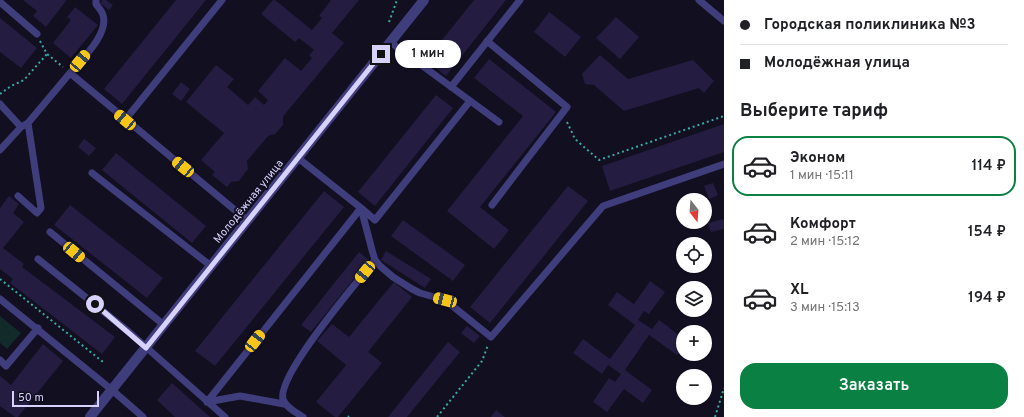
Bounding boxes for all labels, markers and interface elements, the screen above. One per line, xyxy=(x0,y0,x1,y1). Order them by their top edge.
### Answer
text: Городская поликлиника №3 xyxy=(764,16,976,35)
callout: 1 мин xyxy=(395,40,461,68)
route end xyxy=(372,45,390,63)
text: 1 мин xyxy=(411,46,445,62)
car xyxy=(68,48,92,74)
text: Молодёжная улица xyxy=(764,54,910,73)
text: Выберите тариф xyxy=(740,100,888,123)
car xyxy=(112,108,138,132)
icon: car xyxy=(742,148,778,184)
text: Эконом xyxy=(790,149,845,168)
car xyxy=(170,155,196,179)
street label: Молодёжная улица xyxy=(211,157,287,246)
text: 114 ₽ xyxy=(971,157,1006,176)
text: 1 мин · 15:11 xyxy=(790,168,854,184)
north arrow xyxy=(676,193,712,229)
map controls xyxy=(676,193,712,405)
icon: car xyxy=(742,214,778,250)
text: Комфорт xyxy=(790,215,856,234)
text: 154 ₽ xyxy=(968,223,1006,242)
text: 2 мин · 15:12 xyxy=(790,234,860,250)
button: locate xyxy=(676,237,712,273)
car xyxy=(61,240,87,264)
car xyxy=(353,259,377,285)
icon: car xyxy=(742,280,778,316)
button: layers xyxy=(676,281,712,317)
text: XL xyxy=(790,281,808,300)
text: 194 ₽ xyxy=(968,289,1006,308)
car xyxy=(432,291,458,309)
route start xyxy=(86,295,104,313)
text: 3 мин · 15:13 xyxy=(790,300,860,316)
button: + xyxy=(676,325,712,361)
car xyxy=(243,328,267,354)
button: Заказать xyxy=(740,363,1008,409)
button: − xyxy=(676,369,712,405)
scale bar xyxy=(12,389,99,408)
text: 50 m xyxy=(18,391,44,405)

